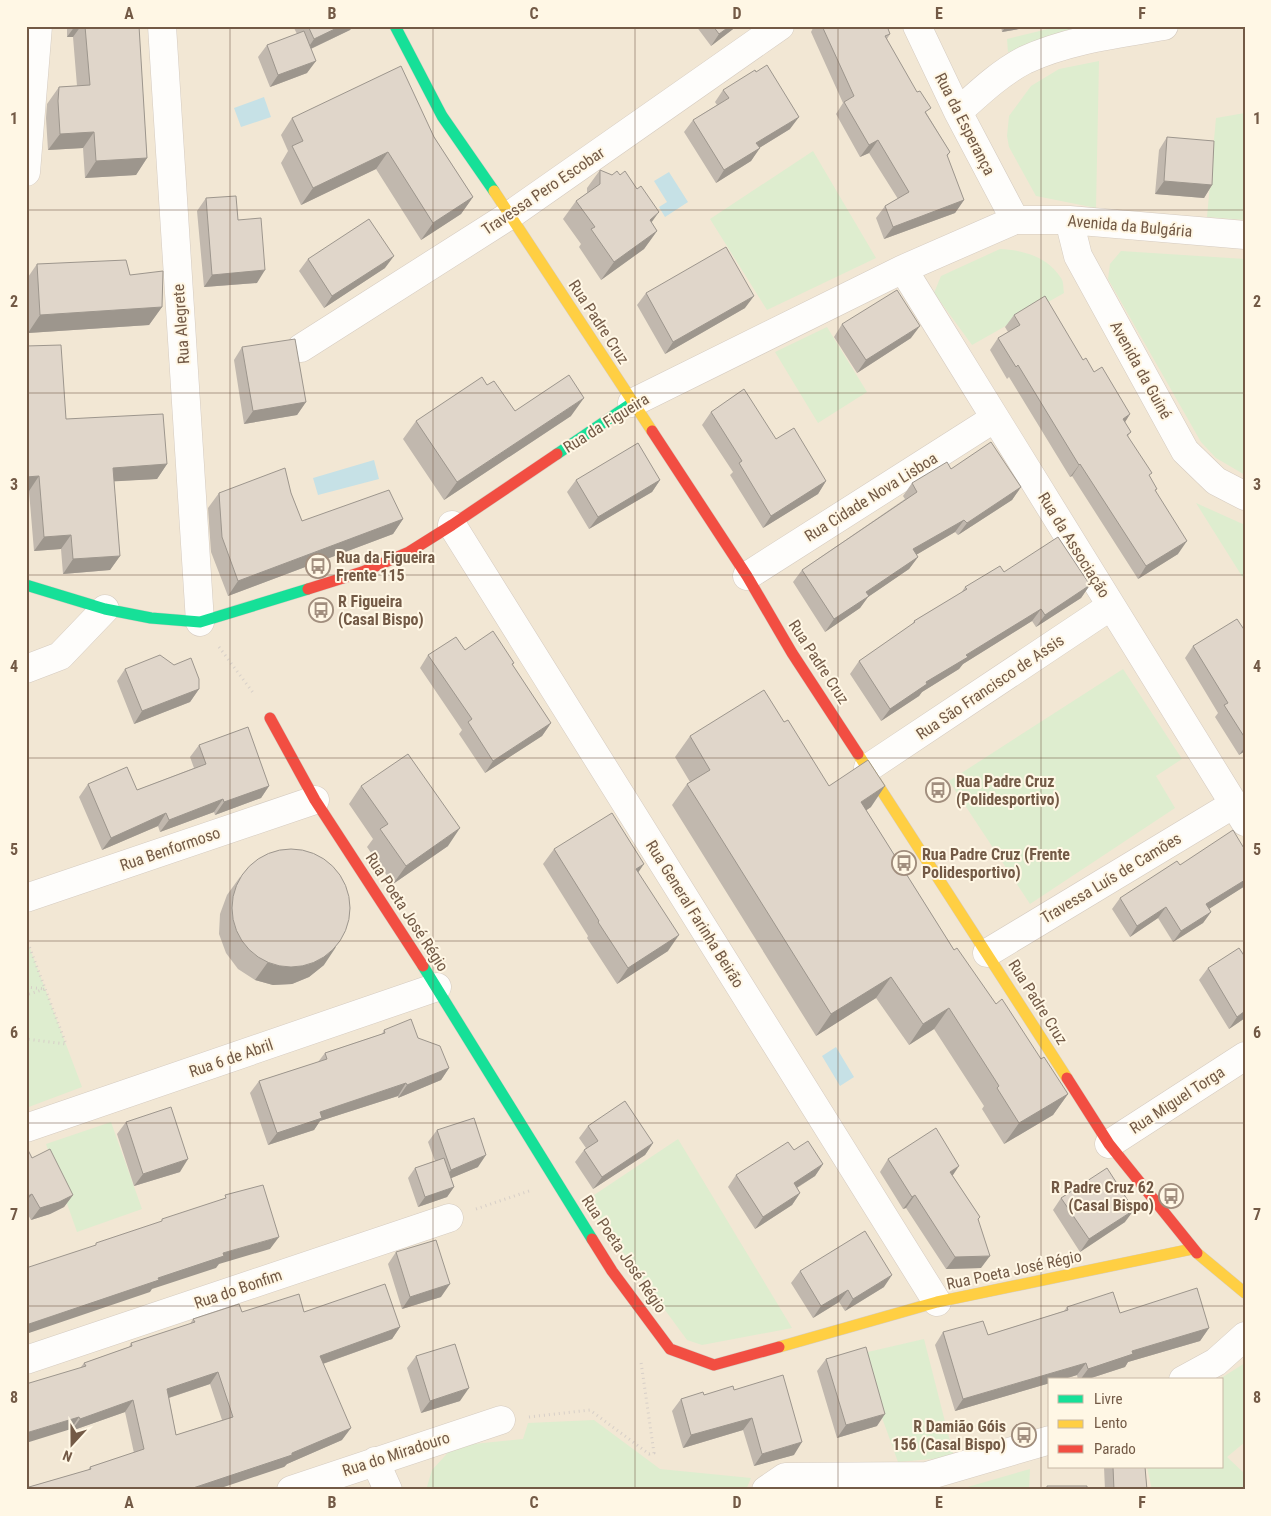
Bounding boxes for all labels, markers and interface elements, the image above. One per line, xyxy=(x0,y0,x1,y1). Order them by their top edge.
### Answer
text: A xyxy=(124,4,134,23)
text: B xyxy=(328,4,337,23)
text: C xyxy=(529,4,539,23)
text: D xyxy=(732,4,742,23)
text: E xyxy=(935,4,943,23)
text: F xyxy=(1138,4,1146,23)
street label: Rua da Esperança xyxy=(931,70,999,178)
text: 1 xyxy=(10,109,18,128)
text: 1 xyxy=(1253,109,1261,128)
street label: Travessa Pero Escobar xyxy=(478,143,608,239)
street label: Avenida da Bulgária xyxy=(1067,211,1193,241)
street label: Rua Padre Cruz xyxy=(565,276,633,368)
street label: Rua Alegrete xyxy=(169,283,193,365)
text: 2 xyxy=(10,292,18,311)
text: 2 xyxy=(1253,292,1261,311)
street label: Avenida da Guiné xyxy=(1106,318,1176,422)
street label: Rua da Figueira xyxy=(560,389,652,457)
street label: Rua Cidade Nova Lisboa xyxy=(801,448,941,546)
text: 3 xyxy=(10,475,18,494)
text: 3 xyxy=(1253,475,1261,494)
street label: Rua da Associação xyxy=(1034,489,1114,601)
place label: Rua da Figueira Frente 115 xyxy=(336,548,435,585)
bus stop icon: Rua da Figueira Frente 115 xyxy=(305,553,331,579)
place label: R Figueira (Casal Bispo) xyxy=(338,592,424,629)
bus stop icon: R Figueira (Casal Bispo) xyxy=(308,597,334,623)
street label: Rua Padre Cruz xyxy=(785,616,853,708)
street label: Rua São Francisco de Assis xyxy=(913,630,1067,744)
text: 4 xyxy=(10,657,18,676)
text: 4 xyxy=(1253,657,1261,676)
place label: Rua Padre Cruz (Polidesportivo) xyxy=(956,772,1060,809)
bus stop icon: Rua Padre Cruz (Polidesportivo) xyxy=(925,777,951,803)
street label: Rua Benformoso xyxy=(117,823,223,875)
street label: Travessa Luís de Camões xyxy=(1037,829,1185,927)
street label: Rua General Farinha Beirão xyxy=(642,837,748,991)
text: 5 xyxy=(10,840,18,859)
text: 5 xyxy=(1253,840,1261,859)
place label: Rua Padre Cruz (Frente Polidesportivo) xyxy=(922,845,1070,882)
street label: Rua Poeta José Régio xyxy=(362,849,452,975)
bus stop icon: Rua Padre Cruz (Frente Polidesportivo) xyxy=(891,850,917,876)
street label: Rua Padre Cruz xyxy=(1004,956,1072,1048)
text: 6 xyxy=(10,1023,18,1042)
text: 6 xyxy=(1253,1023,1261,1042)
street label: Rua 6 de Abril xyxy=(187,1035,275,1081)
street label: Rua Miguel Torga xyxy=(1126,1062,1228,1138)
place label: R Padre Cruz 62 (Casal Bispo) xyxy=(1051,1178,1154,1215)
bus stop icon: R Padre Cruz 62 (Casal Bispo) xyxy=(1158,1183,1184,1209)
street label: Rua Poeta José Régio xyxy=(578,1192,670,1316)
text: 7 xyxy=(10,1205,18,1224)
text: 7 xyxy=(1253,1205,1261,1224)
street label: Rua Poeta José Régio xyxy=(945,1246,1083,1294)
street label: Rua do Bonfim xyxy=(192,1265,284,1313)
legend xyxy=(1048,1378,1224,1468)
text: 8 xyxy=(10,1388,18,1407)
text: 8 xyxy=(1253,1388,1261,1407)
text: Livre xyxy=(1094,1390,1122,1408)
text: Lento xyxy=(1094,1414,1127,1432)
place label: R Damião Góis 156 (Casal Bispo) xyxy=(892,1417,1006,1454)
north arrow xyxy=(48,1418,98,1468)
bus stop icon: R Damião Góis 156 (Casal Bispo) xyxy=(1011,1422,1037,1448)
street label: Rua do Miradouro xyxy=(340,1428,452,1480)
text: Parado xyxy=(1094,1440,1136,1458)
text: N xyxy=(60,1447,74,1465)
text: A xyxy=(124,1493,134,1512)
text: B xyxy=(328,1493,337,1512)
text: C xyxy=(529,1493,539,1512)
text: D xyxy=(732,1493,742,1512)
text: E xyxy=(935,1493,943,1512)
text: F xyxy=(1138,1493,1146,1512)

